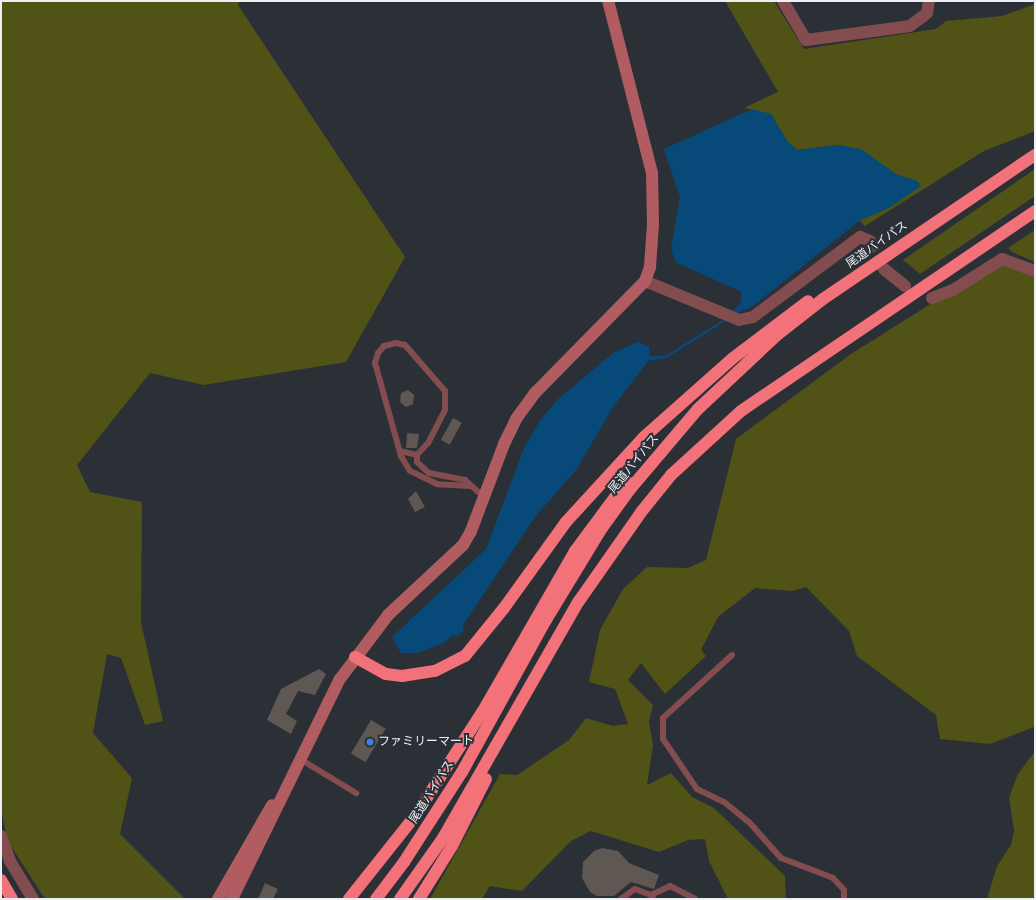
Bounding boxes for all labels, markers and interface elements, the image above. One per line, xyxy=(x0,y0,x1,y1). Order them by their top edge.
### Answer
street label: 尾道バイパス xyxy=(843,218,911,272)
street label: 尾道バイパス xyxy=(606,431,662,497)
place label: ファミリーマート xyxy=(378,735,474,749)
marker: ファミリーマート xyxy=(365,737,375,747)
street label: 尾道バイパス xyxy=(407,758,457,826)

